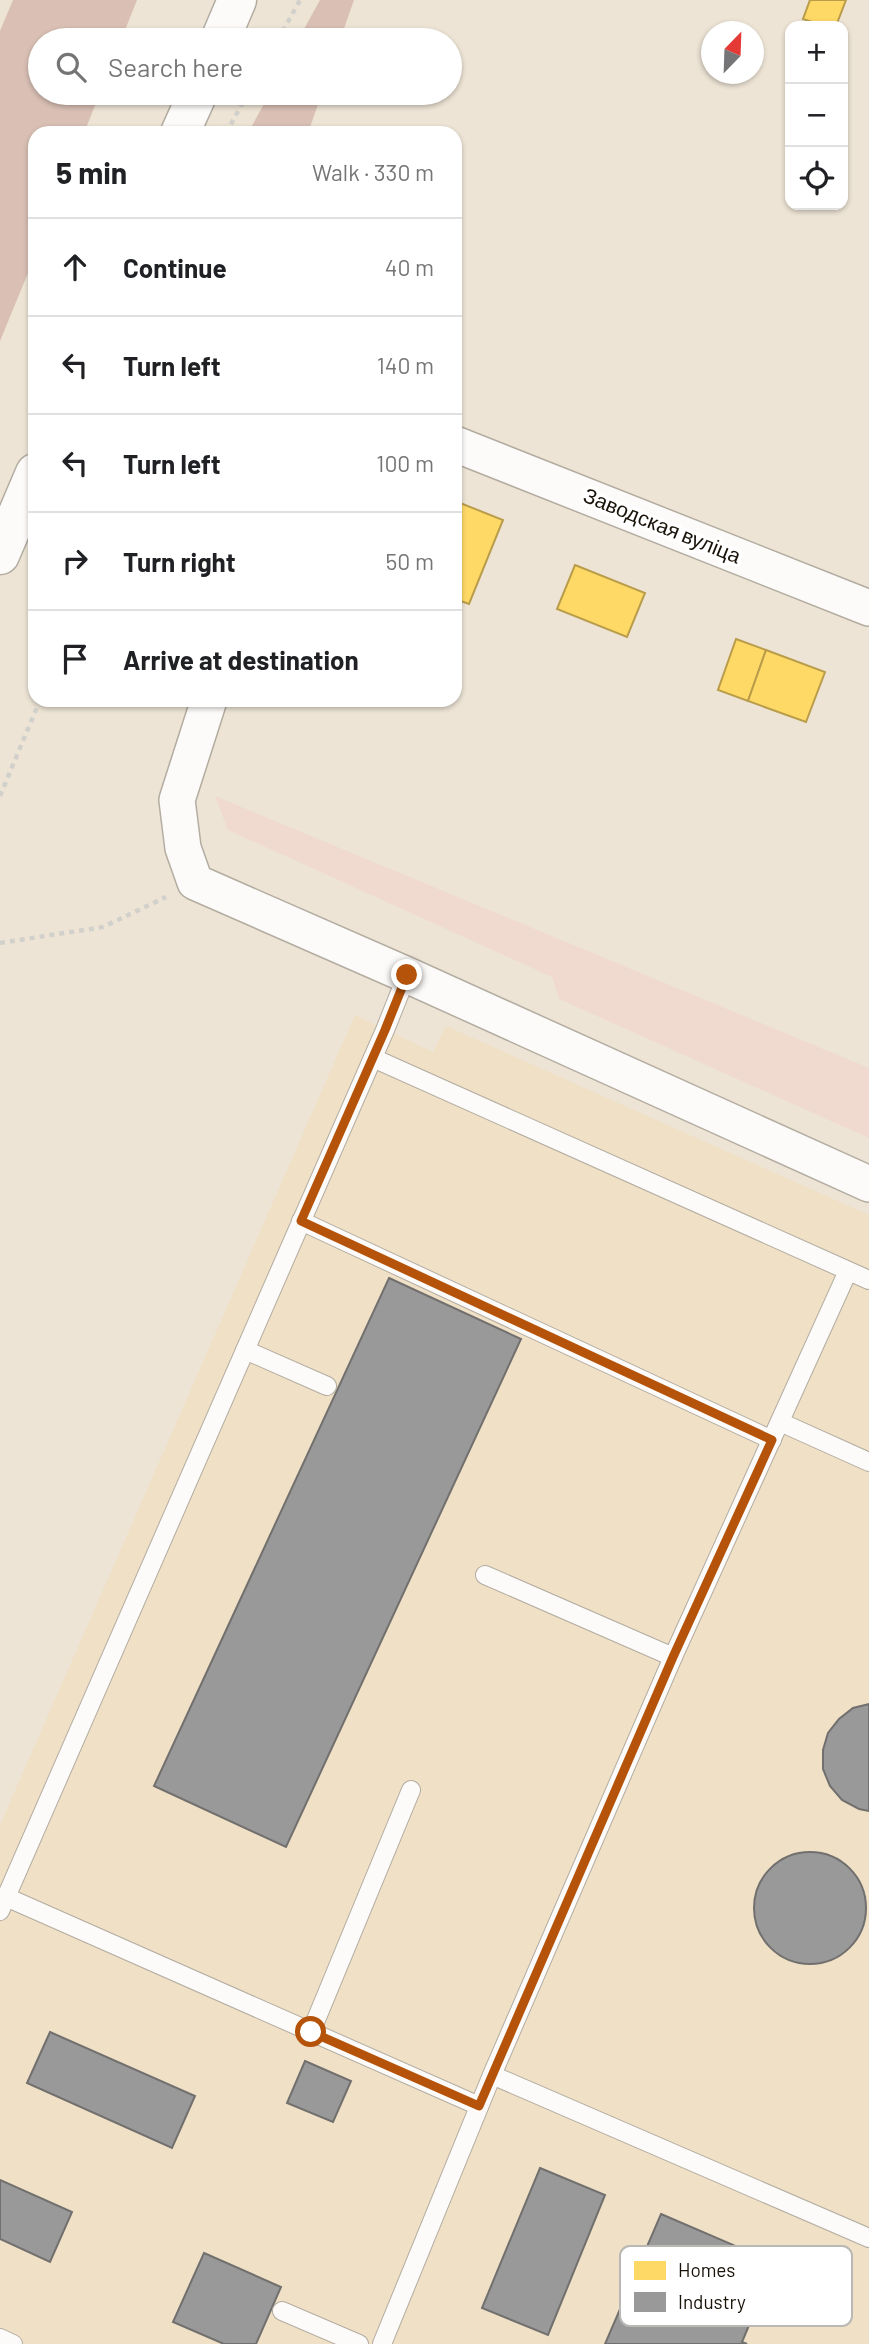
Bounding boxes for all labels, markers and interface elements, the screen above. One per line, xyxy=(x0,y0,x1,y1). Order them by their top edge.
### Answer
north arrow xyxy=(701,21,764,84)
map controls xyxy=(785,21,848,210)
button: + xyxy=(785,21,848,84)
search box xyxy=(28,28,462,105)
icon: search xyxy=(52,48,90,86)
text: Search here xyxy=(108,51,243,82)
button: − xyxy=(785,84,848,147)
button: locate xyxy=(785,147,848,210)
text: 5 min xyxy=(56,154,127,190)
text: Walk · 330 m xyxy=(312,158,434,186)
icon: ahead xyxy=(56,248,94,286)
text: Continue xyxy=(123,252,227,283)
text: 40 m xyxy=(385,253,434,281)
icon: left xyxy=(56,346,94,384)
text: Turn left xyxy=(123,350,221,381)
text: 140 m xyxy=(377,351,434,379)
icon: left xyxy=(56,444,94,482)
text: Turn left xyxy=(123,448,221,479)
text: 100 m xyxy=(376,449,434,477)
street label: Заводская вуліца xyxy=(580,482,745,568)
icon: right xyxy=(56,542,94,580)
text: Turn right xyxy=(123,546,236,577)
text: 50 m xyxy=(386,547,434,575)
icon: arrive xyxy=(56,640,94,678)
text: Arrive at destination xyxy=(123,644,359,675)
route end xyxy=(391,959,422,990)
route start xyxy=(295,2016,326,2047)
legend xyxy=(620,2246,852,2326)
text: Homes xyxy=(678,2258,735,2281)
text: Industry xyxy=(678,2290,746,2313)

